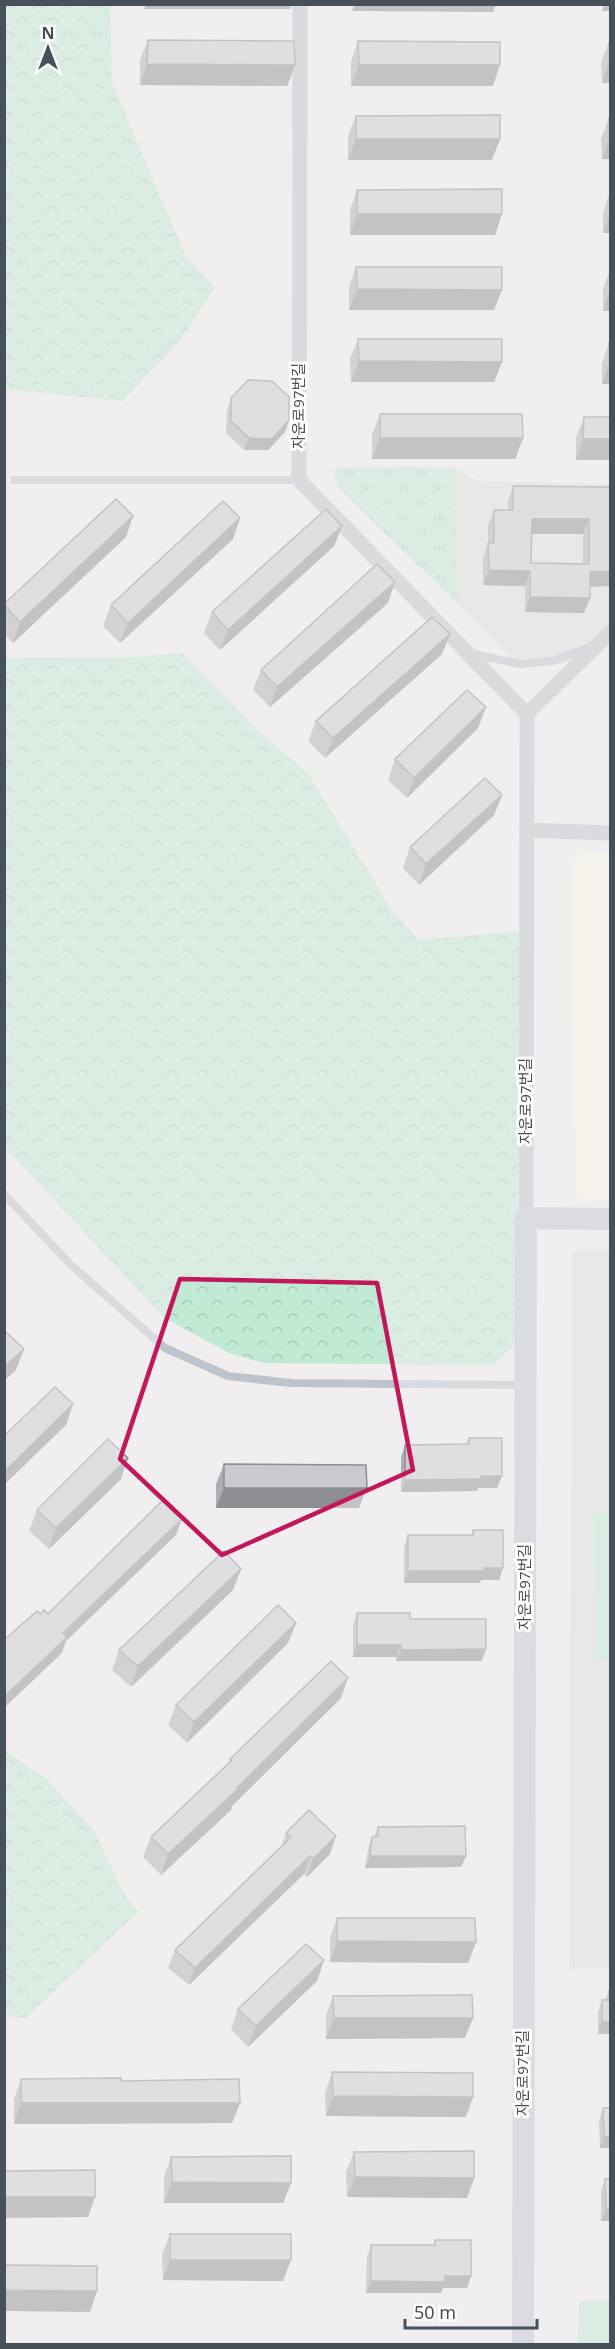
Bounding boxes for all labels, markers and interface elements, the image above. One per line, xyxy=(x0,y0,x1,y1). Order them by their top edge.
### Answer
north arrow xyxy=(18,18,78,78)
text: N xyxy=(41,22,55,44)
street label: 자운로97번길 xyxy=(288,363,308,449)
street label: 자운로97번길 xyxy=(515,1058,535,1144)
street label: 자운로97번길 xyxy=(514,1544,534,1630)
street label: 자운로97번길 xyxy=(512,2030,532,2116)
scale bar xyxy=(405,2292,537,2330)
text: 50 m xyxy=(414,2300,456,2324)

